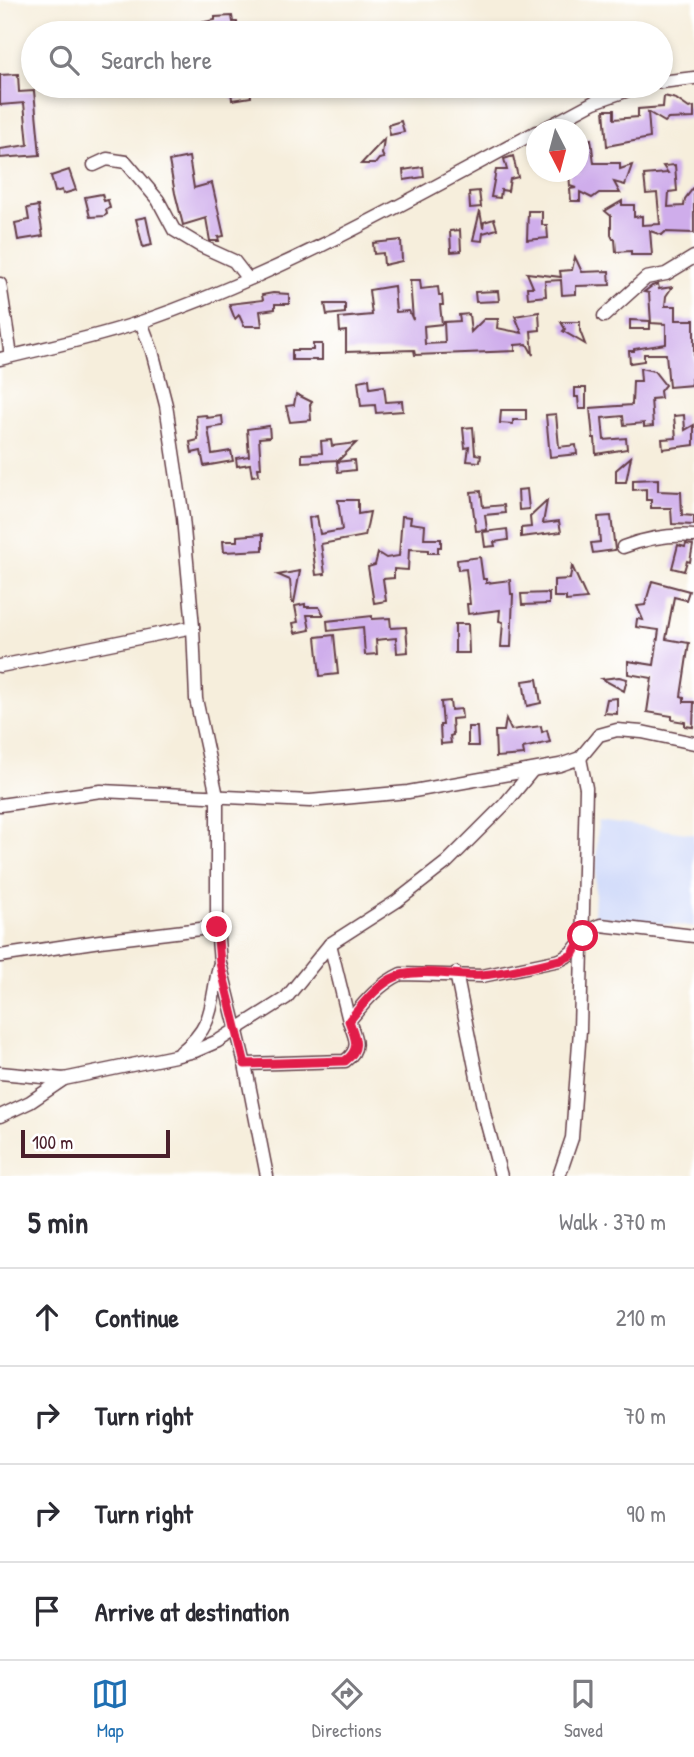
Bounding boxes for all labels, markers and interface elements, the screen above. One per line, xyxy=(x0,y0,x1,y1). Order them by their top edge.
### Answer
search box xyxy=(21,21,673,98)
icon: search xyxy=(45,41,83,79)
text: Search here xyxy=(101,42,212,77)
north arrow xyxy=(526,119,589,182)
route end xyxy=(201,911,232,942)
route start xyxy=(567,920,598,951)
scale bar xyxy=(21,1127,170,1159)
text: 100 m xyxy=(32,1129,73,1155)
text: 5 min xyxy=(28,1202,88,1242)
text: Walk · 370 m xyxy=(559,1206,666,1237)
icon: ahead xyxy=(28,1298,66,1336)
text: Continue xyxy=(95,1300,179,1335)
text: 210 m xyxy=(616,1302,666,1333)
icon: right xyxy=(28,1396,66,1434)
text: Turn right xyxy=(95,1398,193,1433)
text: 70 m xyxy=(623,1400,666,1431)
icon: right xyxy=(28,1494,66,1532)
text: Turn right xyxy=(95,1496,193,1531)
text: 90 m xyxy=(626,1498,666,1529)
icon: arrive xyxy=(28,1592,66,1630)
text: Arrive at destination xyxy=(95,1594,290,1629)
tab: Map xyxy=(91,1675,129,1743)
tab: Directions xyxy=(312,1675,382,1743)
tab: Saved xyxy=(564,1675,603,1743)

